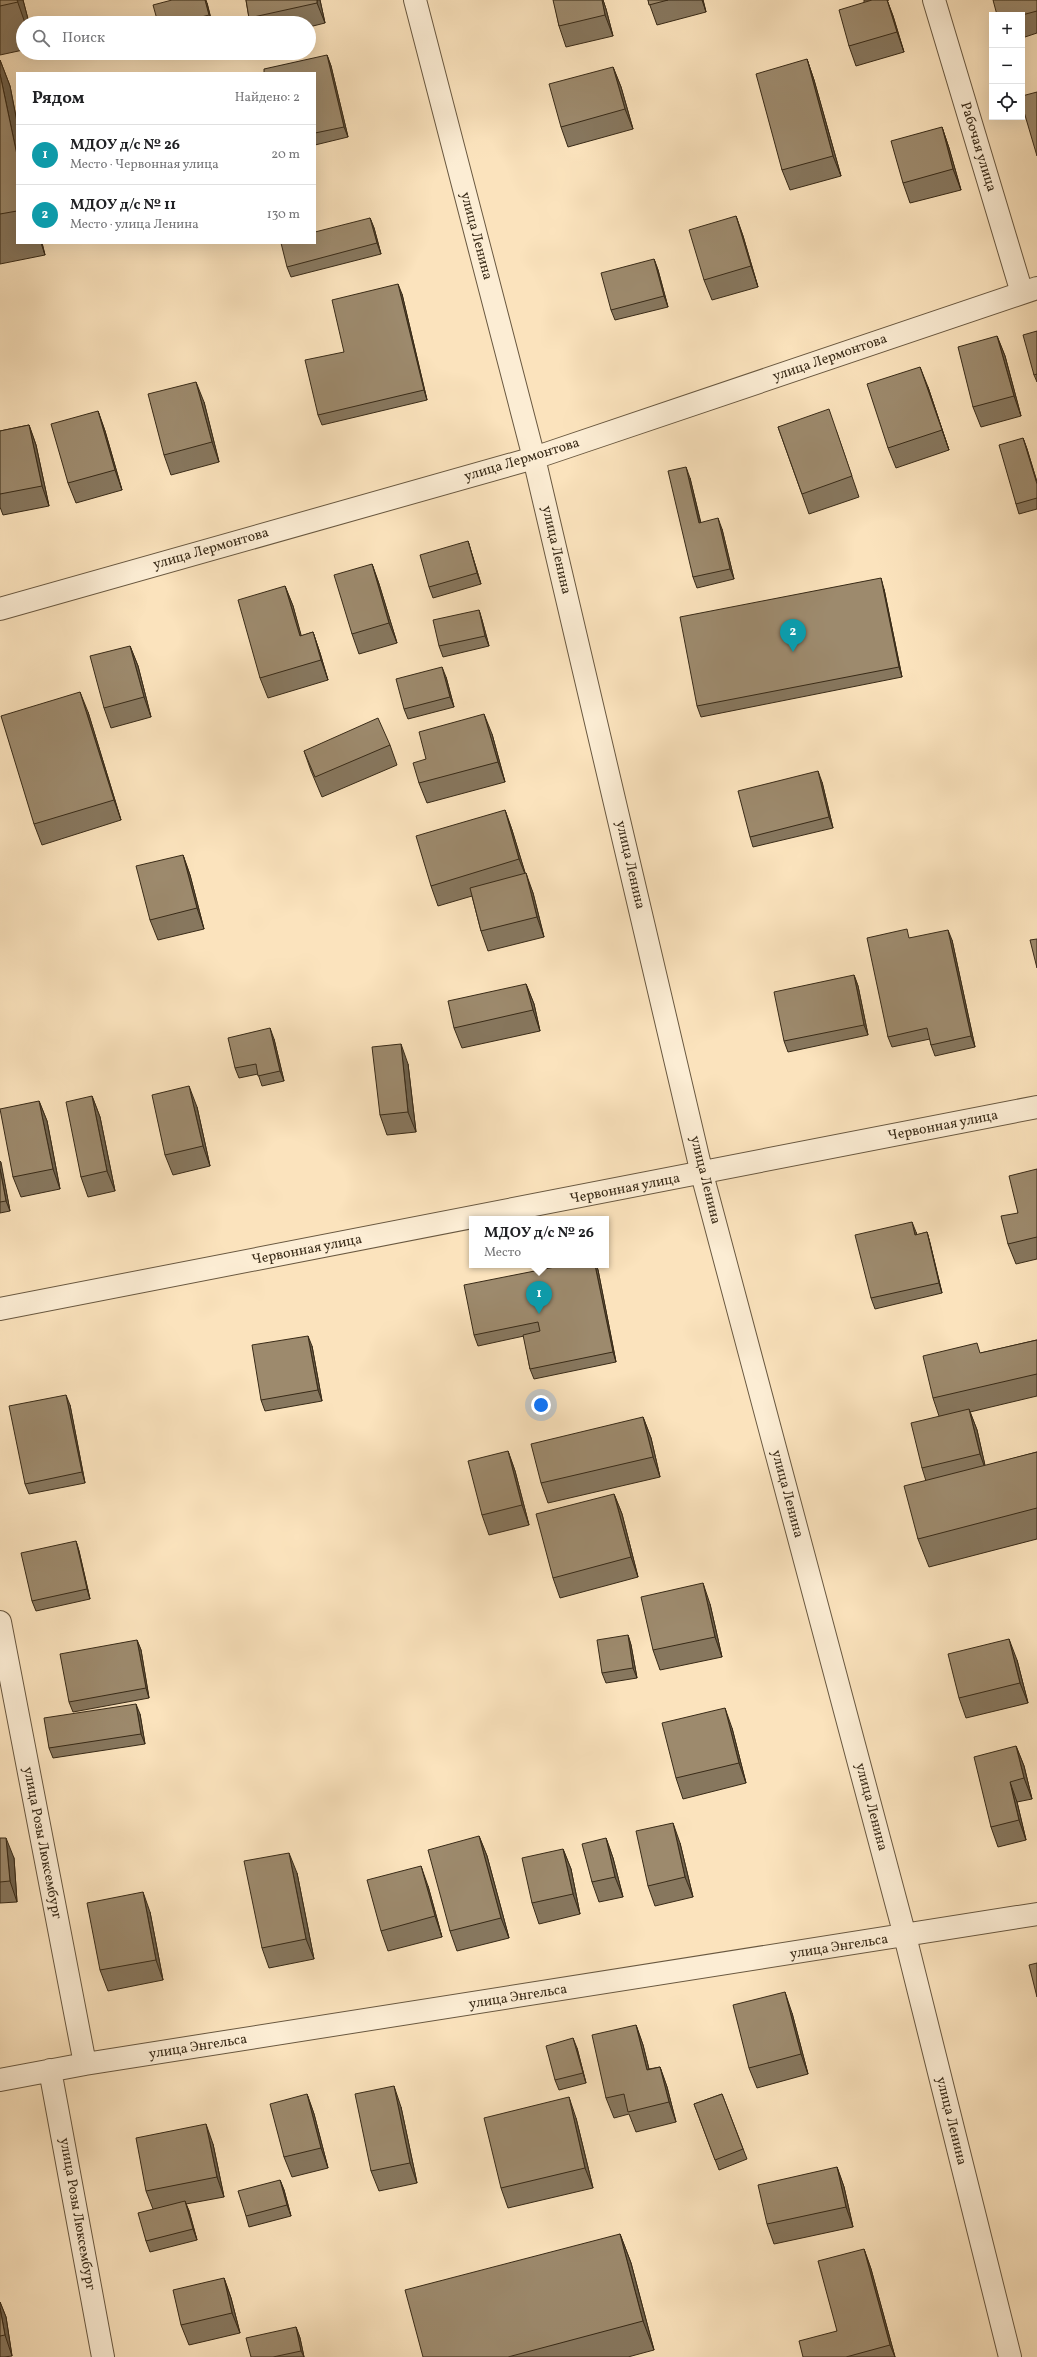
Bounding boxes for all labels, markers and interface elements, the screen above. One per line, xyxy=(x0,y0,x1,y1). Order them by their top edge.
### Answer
map controls xyxy=(989,12,1025,120)
button: + xyxy=(989,12,1025,48)
search box xyxy=(16,16,316,60)
icon: search xyxy=(30,27,52,49)
text: Поиск xyxy=(62,28,105,49)
button: − xyxy=(989,48,1025,84)
button: locate xyxy=(989,84,1025,120)
text: Рядом xyxy=(32,87,85,110)
text: Найдено: 2 xyxy=(235,89,300,107)
street label: Рабочая улица xyxy=(955,100,1001,194)
text: МДОУ д/с № 26 xyxy=(70,135,180,156)
text: 1 xyxy=(42,146,48,164)
text: 20 m xyxy=(271,146,300,164)
text: Место · Червонная улица xyxy=(70,156,219,174)
street label: улица Ленина xyxy=(455,190,497,282)
text: МДОУ д/с № 11 xyxy=(70,195,176,216)
text: 2 xyxy=(42,206,48,224)
text: 130 m xyxy=(267,206,300,224)
text: Место · улица Ленина xyxy=(70,216,199,234)
street label: улица Лермонтова xyxy=(770,330,890,386)
street label: улица Лермонтова xyxy=(462,433,582,487)
street label: улица Ленина xyxy=(537,504,575,596)
street label: улица Лермонтова xyxy=(151,523,271,575)
pin: 2 xyxy=(780,619,806,652)
street label: улица Ленина xyxy=(611,819,649,911)
street label: Червонная улица xyxy=(886,1106,1000,1146)
street label: улица Ленина xyxy=(685,1134,725,1226)
street label: Червонная улица xyxy=(568,1169,682,1209)
popup xyxy=(469,1216,609,1268)
text: МДОУ д/с № 26 xyxy=(484,1223,594,1244)
street label: Червонная улица xyxy=(250,1230,364,1270)
text: Место xyxy=(484,1244,521,1262)
pin: 1 xyxy=(526,1281,552,1314)
your location xyxy=(531,1395,551,1415)
street label: улица Ленина xyxy=(766,1448,808,1540)
street label: улица Ленина xyxy=(850,1761,892,1853)
street label: улица Розы Люксембург xyxy=(18,1765,66,1921)
street label: улица Энгельса xyxy=(789,1930,889,1964)
street label: улица Энгельса xyxy=(468,1980,568,2014)
street label: улица Энгельса xyxy=(148,2030,248,2064)
street label: улица Ленина xyxy=(931,2075,971,2167)
street label: улица Розы Люксембург xyxy=(54,2136,100,2292)

